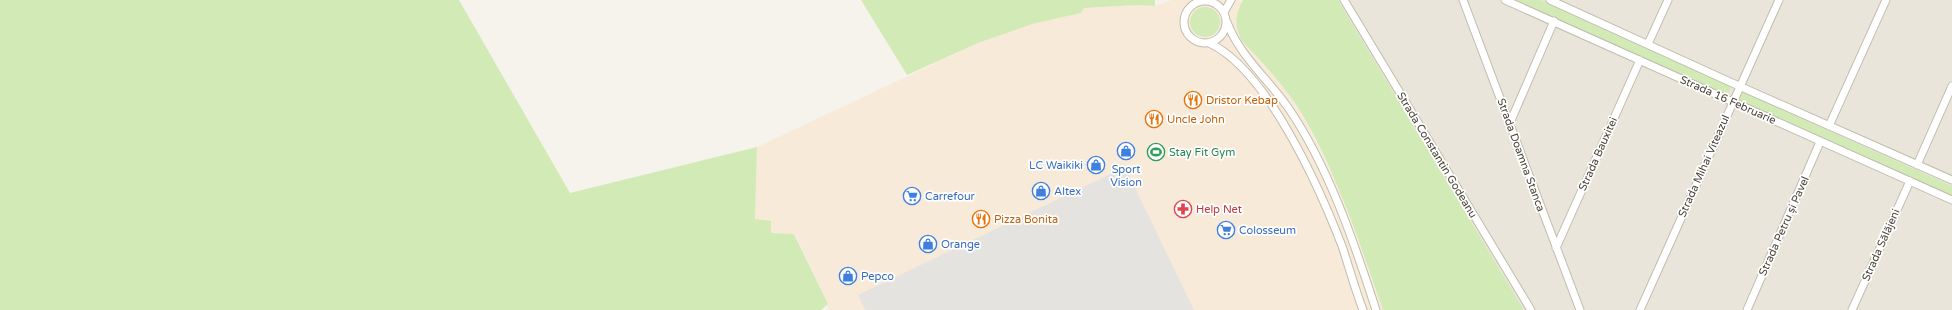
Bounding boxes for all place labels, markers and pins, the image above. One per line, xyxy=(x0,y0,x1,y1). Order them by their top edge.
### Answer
restaurant icon: Dristor Kebap xyxy=(1183,90,1203,110)
place label: Dristor Kebap xyxy=(1206,94,1278,107)
restaurant icon: Uncle John xyxy=(1144,109,1164,129)
place label: Uncle John xyxy=(1167,113,1225,126)
shop icon: Sport Vision xyxy=(1116,141,1136,161)
sports icon: Stay Fit Gym xyxy=(1146,142,1166,162)
place label: Stay Fit Gym xyxy=(1169,146,1235,159)
shop icon: LC Waikiki xyxy=(1086,155,1106,175)
place label: LC Waikiki xyxy=(1029,159,1083,172)
place label: Sport Vision xyxy=(1110,163,1142,189)
shop icon: Altex xyxy=(1031,181,1051,201)
place label: Altex xyxy=(1054,185,1081,198)
supermarket icon: Carrefour xyxy=(902,186,922,206)
place label: Carrefour xyxy=(925,190,976,203)
pharmacy icon: Help Net xyxy=(1173,199,1193,219)
place label: Help Net xyxy=(1196,203,1242,216)
restaurant icon: Pizza Bonita xyxy=(971,209,991,229)
place label: Pizza Bonita xyxy=(994,213,1058,226)
supermarket icon: Colosseum xyxy=(1216,220,1236,240)
place label: Colosseum xyxy=(1239,224,1296,237)
shop icon: Orange xyxy=(918,234,938,254)
place label: Orange xyxy=(941,238,980,251)
shop icon: Pepco xyxy=(838,266,858,286)
place label: Pepco xyxy=(861,270,894,283)

